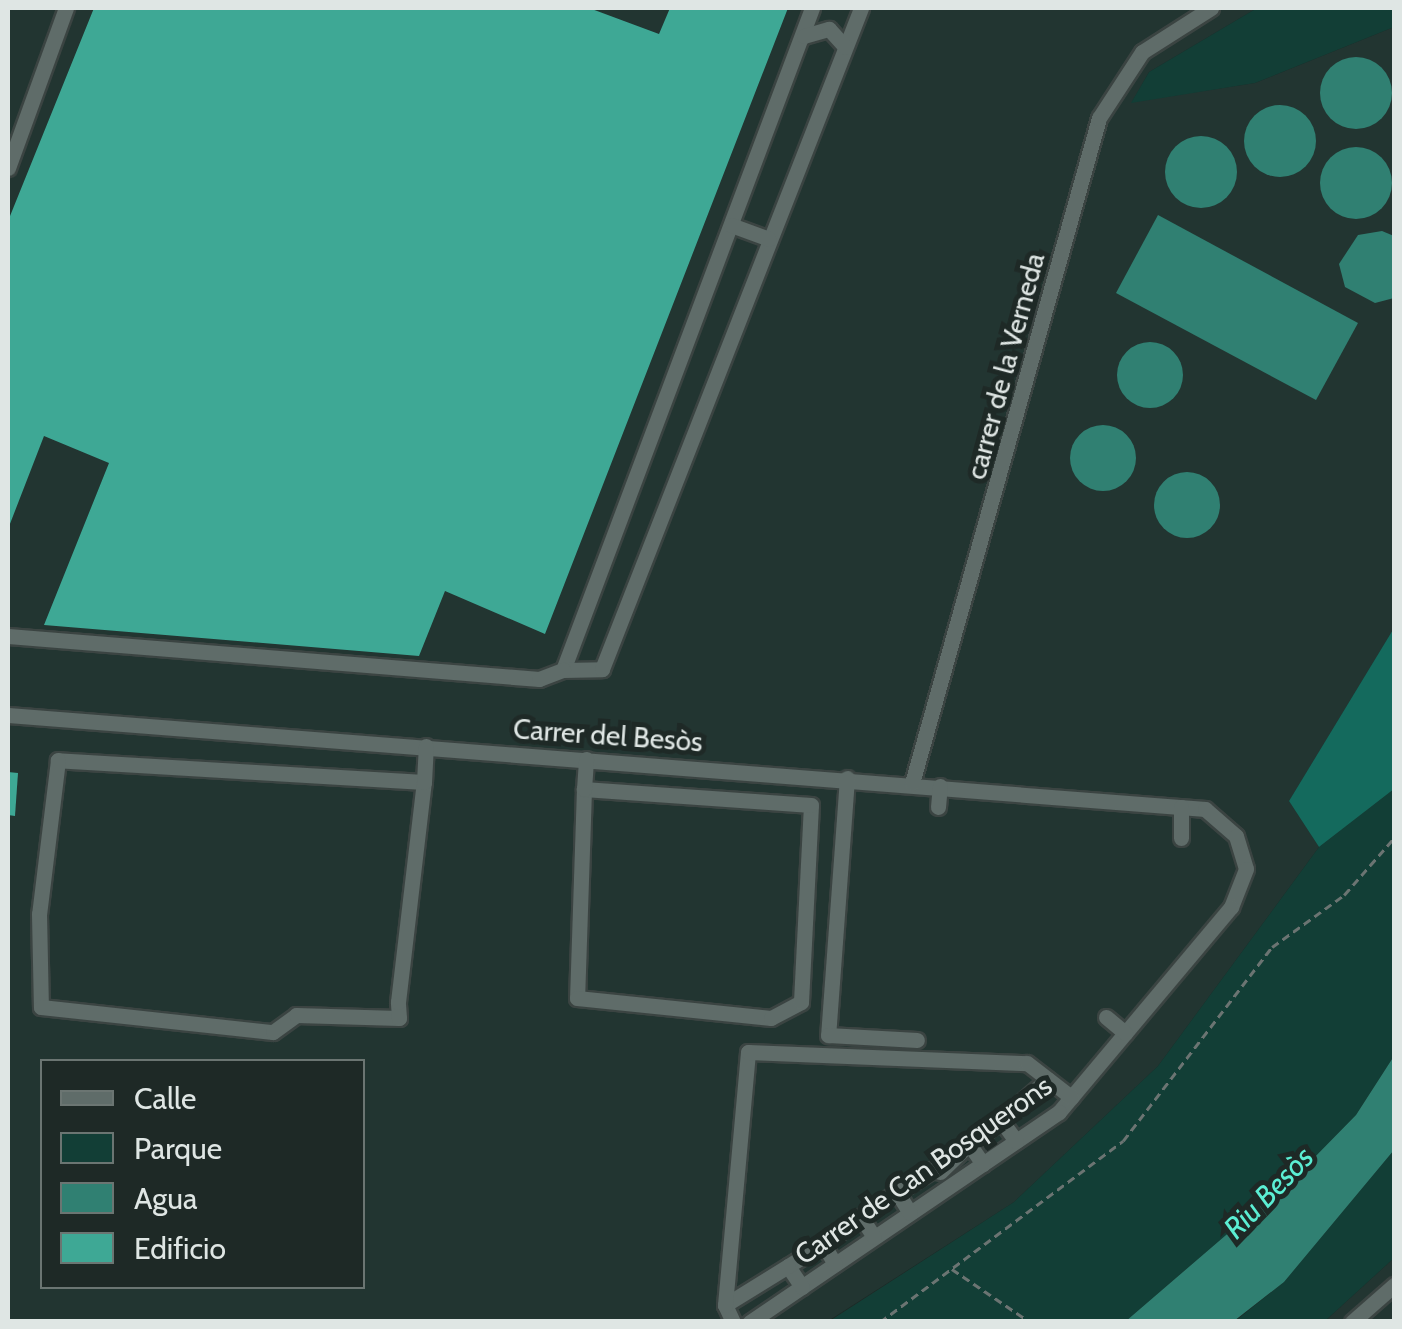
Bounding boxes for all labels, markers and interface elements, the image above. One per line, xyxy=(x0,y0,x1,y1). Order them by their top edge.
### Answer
street label: carrer de la Verneda xyxy=(959,249,1051,483)
street label: Carrer del Besòs xyxy=(512,712,704,758)
legend xyxy=(40,1059,365,1289)
street label: Carrer de Can Bosquerons xyxy=(788,1069,1058,1271)
text: Calle xyxy=(134,1080,196,1117)
text: Parque xyxy=(134,1130,222,1167)
water label: Riu Besòs xyxy=(1217,1140,1321,1246)
text: Agua xyxy=(134,1180,197,1217)
text: Edificio xyxy=(134,1230,226,1267)

